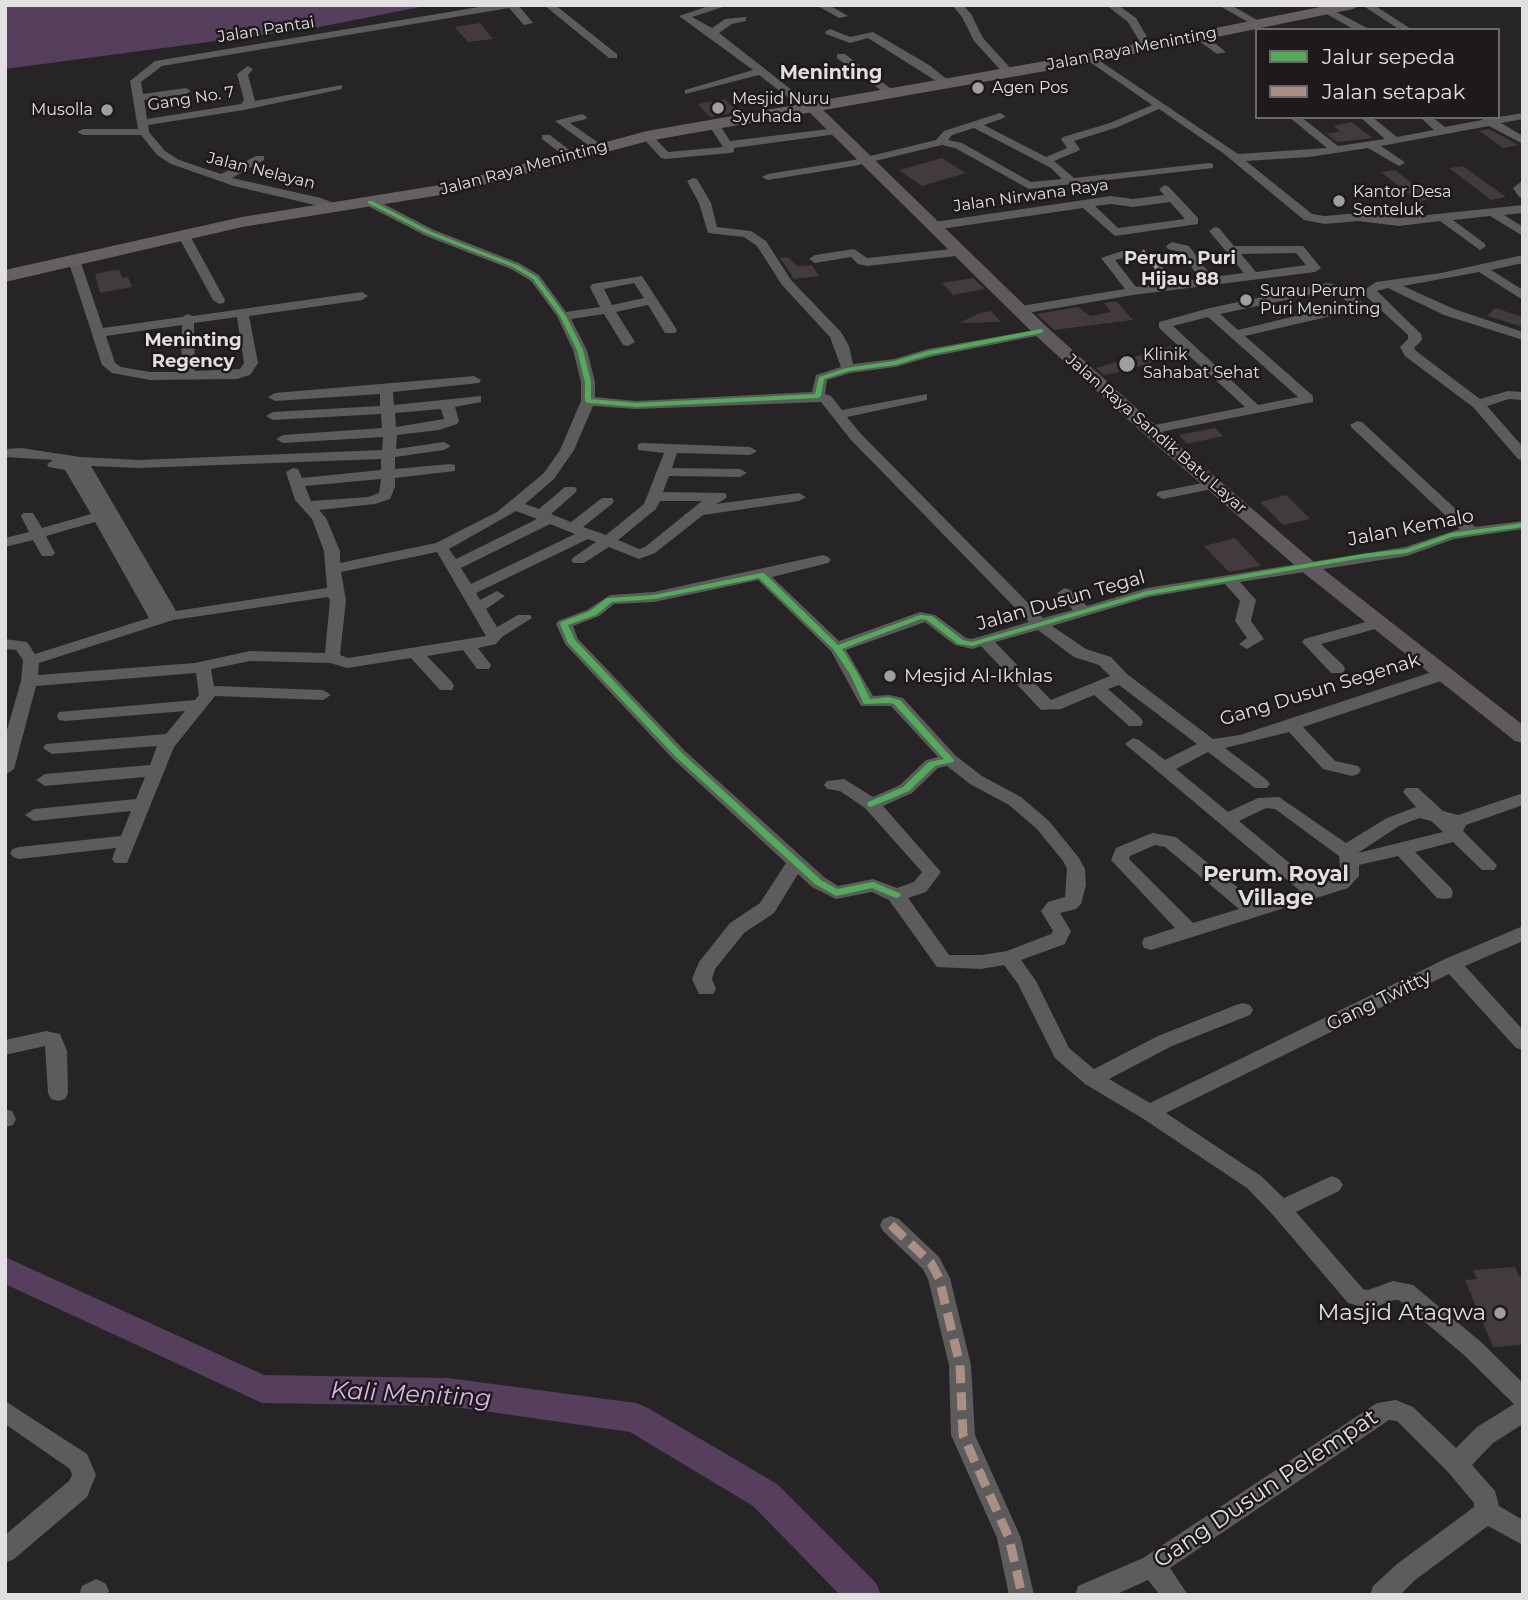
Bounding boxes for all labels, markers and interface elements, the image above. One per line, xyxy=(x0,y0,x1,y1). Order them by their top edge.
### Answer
street label: Jalan Pantai xyxy=(216,13,316,47)
street label: Jalan Raya Meninting xyxy=(1046,23,1218,75)
legend xyxy=(1255,28,1500,119)
text: Jalur sepeda xyxy=(1322,44,1455,69)
district label: Meninting xyxy=(780,62,882,84)
place label: Agen Pos xyxy=(992,78,1068,98)
text: Jalan setapak xyxy=(1322,79,1465,104)
marker: Agen Pos xyxy=(970,80,986,96)
street label: Gang No. 7 xyxy=(146,83,236,115)
place label: Mesjid Nuru Syuhada xyxy=(732,89,829,127)
place label: Musolla xyxy=(31,100,93,120)
marker: Mesjid Nuru Syuhada xyxy=(710,100,726,116)
marker: Musolla xyxy=(99,102,115,118)
street label: Jalan Raya Meninting xyxy=(438,136,610,200)
street label: Jalan Nelayan xyxy=(205,148,317,194)
street label: Jalan Nirwana Raya xyxy=(952,176,1110,216)
place label: Kantor Desa Senteluk xyxy=(1353,182,1451,220)
marker: Kantor Desa Senteluk xyxy=(1331,193,1347,209)
district label: Perum. Puri Hijau 88 xyxy=(1124,248,1236,290)
place label: Surau Perum Puri Meninting xyxy=(1260,281,1380,319)
marker: Surau Perum Puri Meninting xyxy=(1238,292,1254,308)
district label: Meninting Regency xyxy=(144,330,242,372)
place label: Klinik Sahabat Sehat xyxy=(1143,345,1260,383)
street label: Jalan Raya Sandik Batu Layar xyxy=(1062,350,1250,518)
marker: Klinik Sahabat Sehat xyxy=(1117,354,1137,374)
street label: Jalan Kemalo xyxy=(1346,505,1476,551)
street label: Jalan Dusun Tegal xyxy=(974,566,1148,636)
street label: Gang Dusun Segenak xyxy=(1217,649,1423,731)
place label: Mesjid Al-Ikhlas xyxy=(904,665,1053,687)
marker: Mesjid Al-Ikhlas xyxy=(882,668,898,684)
district label: Perum. Royal Village xyxy=(1203,862,1349,912)
street label: Gang Twitty xyxy=(1323,966,1435,1036)
place label: Masjid Ataqwa xyxy=(1317,1299,1486,1327)
marker: Masjid Ataqwa xyxy=(1492,1305,1508,1321)
water label: Kali Meniting xyxy=(330,1376,492,1414)
street label: Gang Dusun Pelempat xyxy=(1149,1404,1383,1574)

